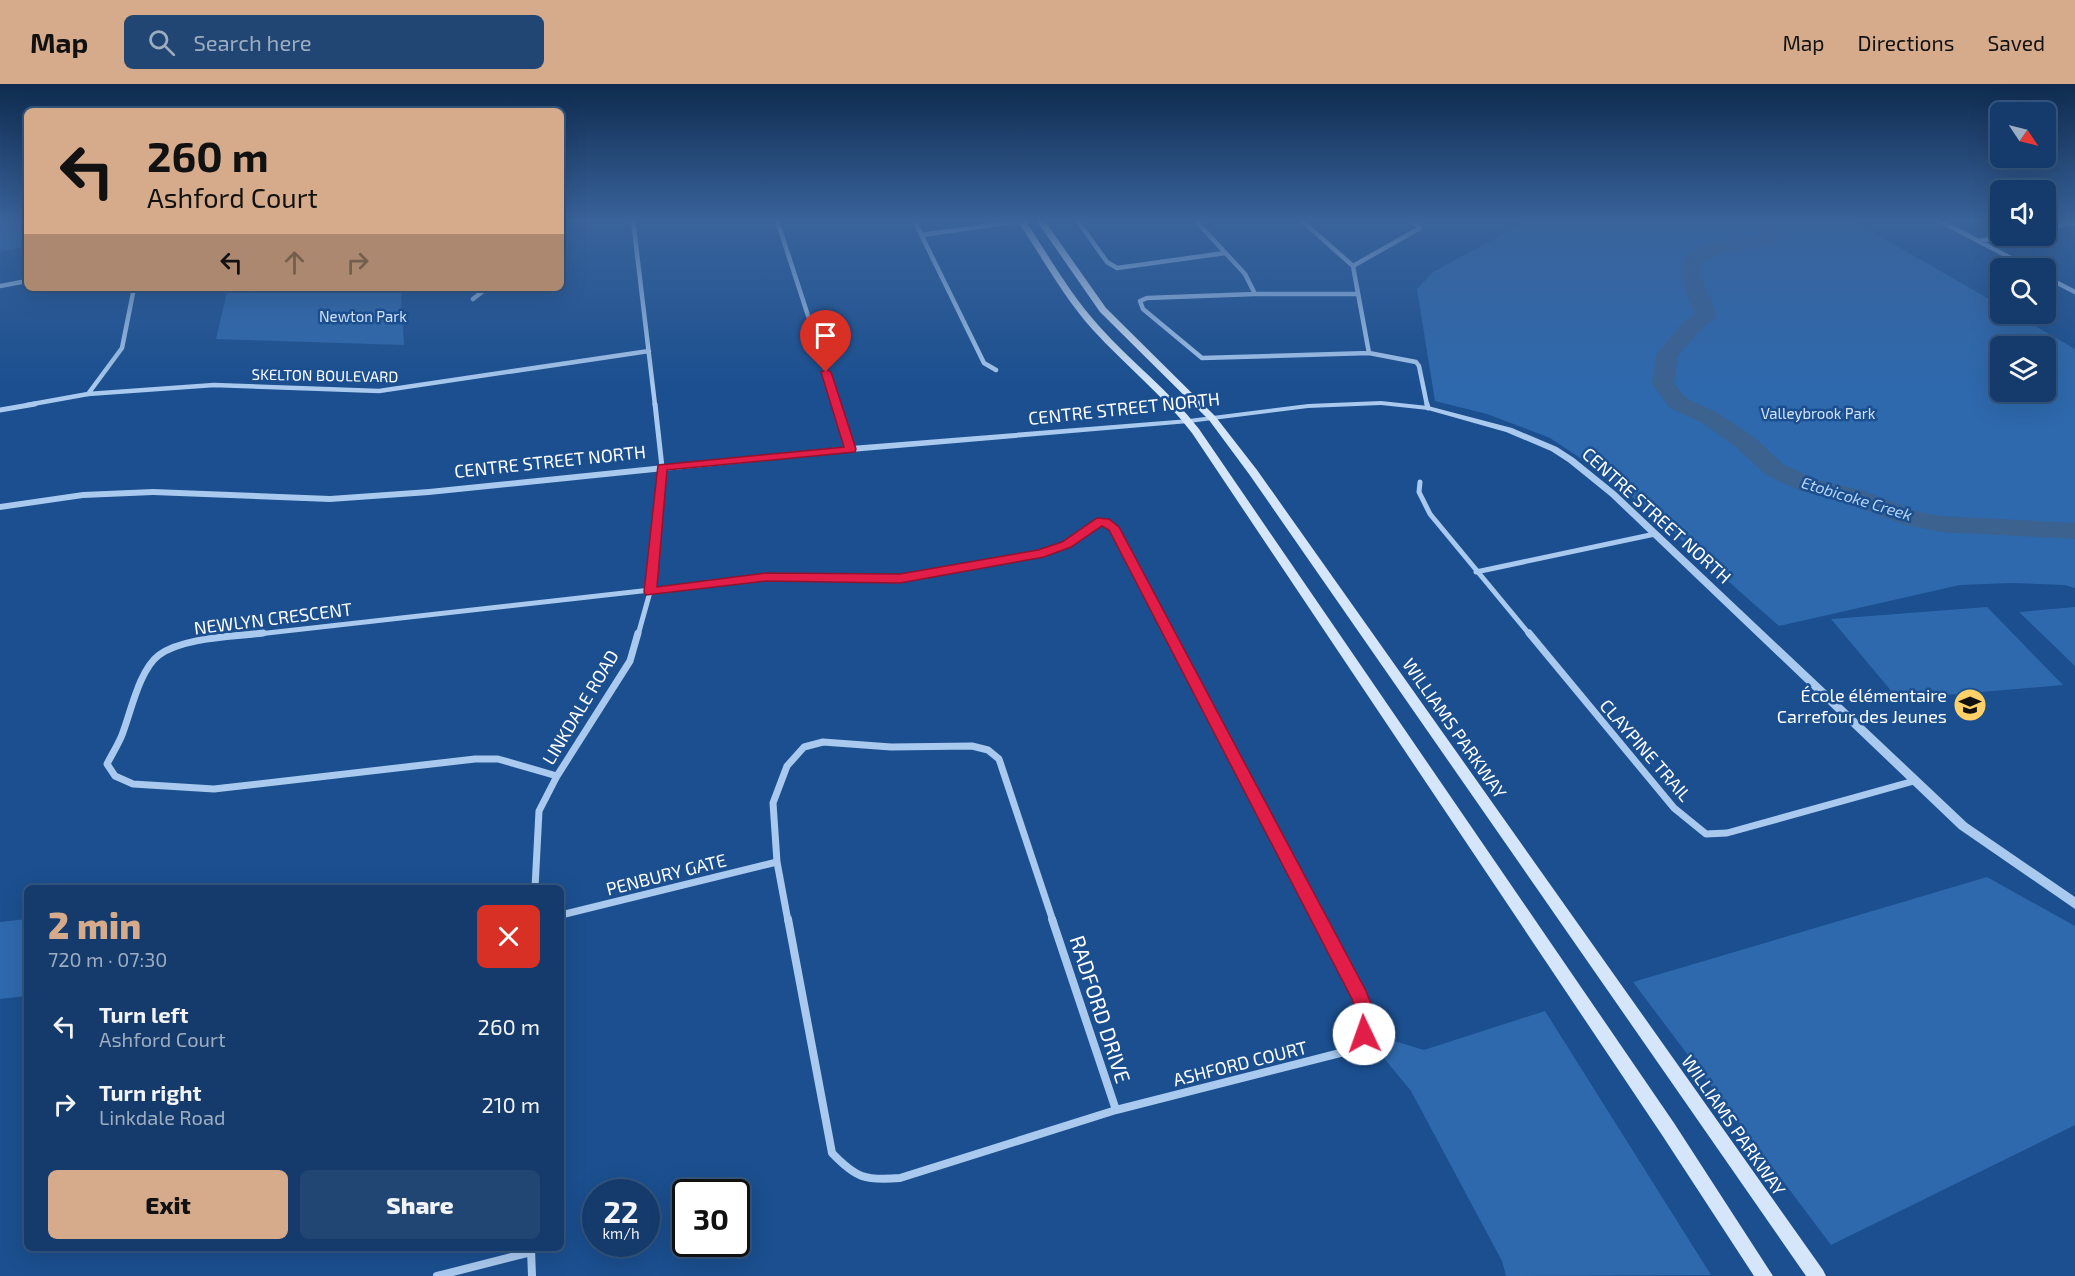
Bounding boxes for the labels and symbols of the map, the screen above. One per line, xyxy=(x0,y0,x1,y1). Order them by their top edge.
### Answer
north arrow xyxy=(1990,102,2056,168)
park label: Newton Park xyxy=(319,307,407,325)
pin xyxy=(800,310,851,372)
street label: SKELTON BOULEVARD xyxy=(251,365,399,385)
street label: CENTRE STREET NORTH xyxy=(1027,387,1221,429)
park label: Valleybrook Park xyxy=(1761,404,1876,422)
street label: CENTRE STREET NORTH xyxy=(453,440,647,482)
street label: CENTRE STREET NORTH xyxy=(1578,442,1736,588)
water label: Etobicoke Creek xyxy=(1799,472,1915,524)
street label: NEWLYN CRESCENT xyxy=(193,597,354,639)
street label: LINKDALE ROAD xyxy=(537,646,623,768)
street label: WILLIAMS PARKWAY xyxy=(1398,654,1512,803)
place label: École élémentaire Carrefour des Jeunes xyxy=(1777,684,1947,727)
school or university icon: École élémentaire Carrefour des Jeunes xyxy=(1952,687,1988,723)
street label: CLAYPINE TRAIL xyxy=(1596,694,1696,806)
street label: PENBURY GATE xyxy=(604,848,728,900)
street label: RADFORD DRIVE xyxy=(1065,932,1137,1086)
position arrow xyxy=(1332,1002,1396,1066)
street label: ASHFORD COURT xyxy=(1171,1036,1310,1090)
street label: WILLIAMS PARKWAY xyxy=(1677,1051,1791,1200)
speed limit sign: 30 xyxy=(672,1179,750,1257)

